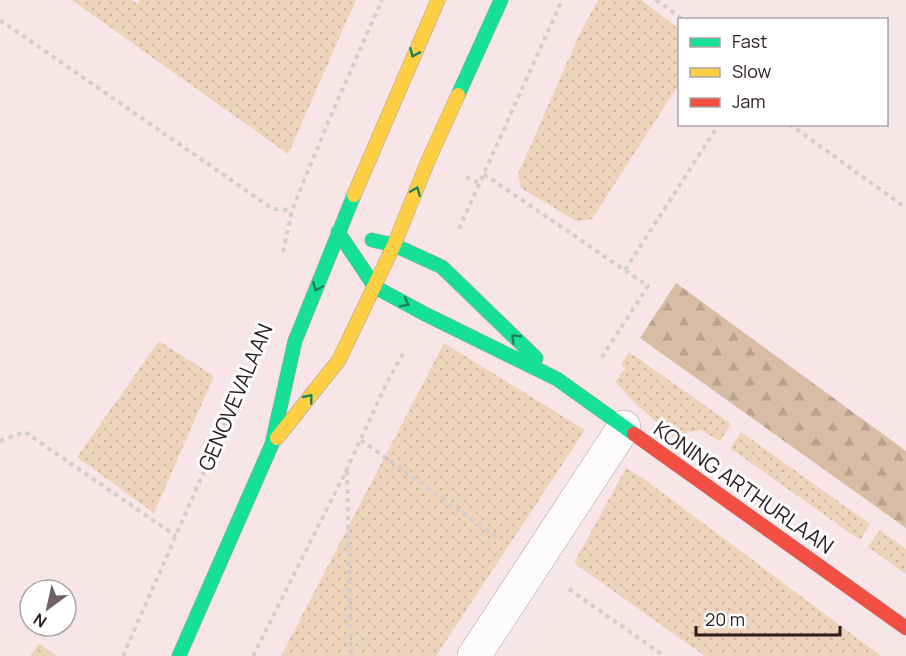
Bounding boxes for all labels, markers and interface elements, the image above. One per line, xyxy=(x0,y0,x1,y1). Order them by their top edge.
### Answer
legend xyxy=(678,18,888,126)
text: Fast xyxy=(732,29,767,53)
one-way arrow xyxy=(409,47,421,58)
text: Slow xyxy=(732,59,772,83)
text: Jam xyxy=(732,89,766,113)
one-way arrow xyxy=(409,186,421,197)
one-way arrow xyxy=(311,281,324,291)
one-way arrow xyxy=(399,296,410,307)
street label: GENOVEVALAAN xyxy=(191,319,279,475)
one-way arrow xyxy=(512,335,523,346)
one-way arrow xyxy=(301,394,312,405)
street label: KONING ARTHURLAAN xyxy=(649,414,839,560)
north arrow xyxy=(18,578,78,638)
scale bar xyxy=(696,599,840,637)
text: 20 m xyxy=(705,607,745,631)
text: N xyxy=(29,608,51,633)

